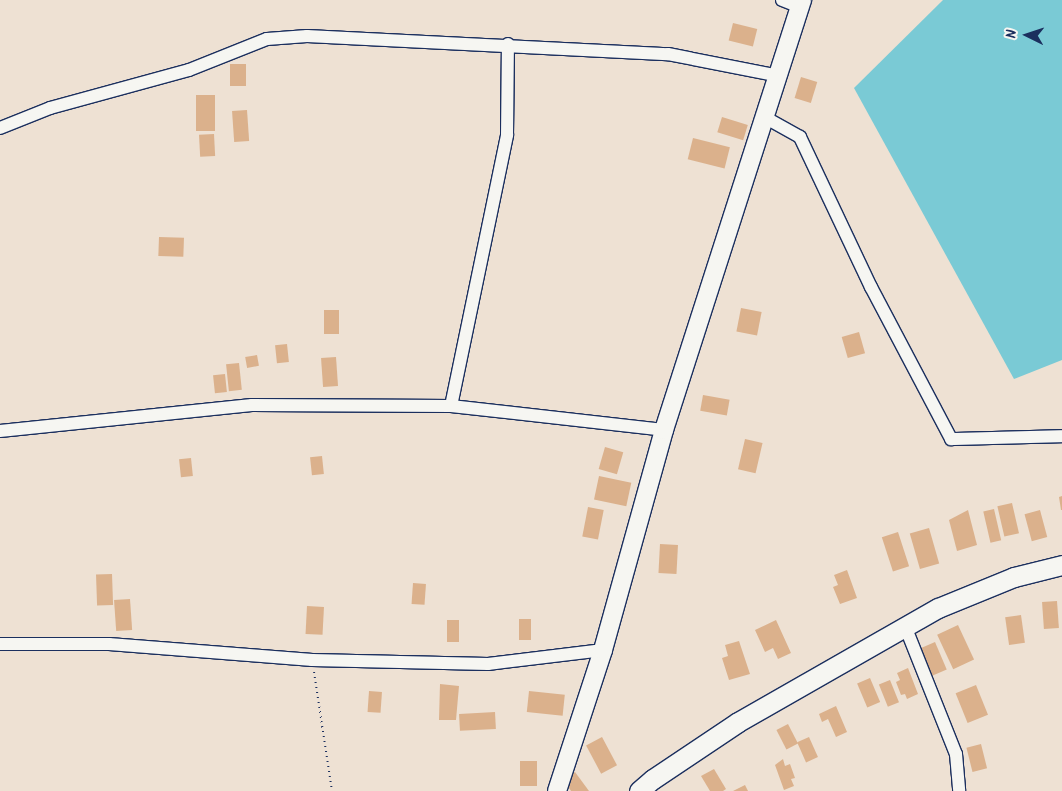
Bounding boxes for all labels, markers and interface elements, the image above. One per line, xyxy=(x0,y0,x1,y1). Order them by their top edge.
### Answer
north arrow xyxy=(1002,10,1052,60)
text: N xyxy=(1001,29,1023,39)

